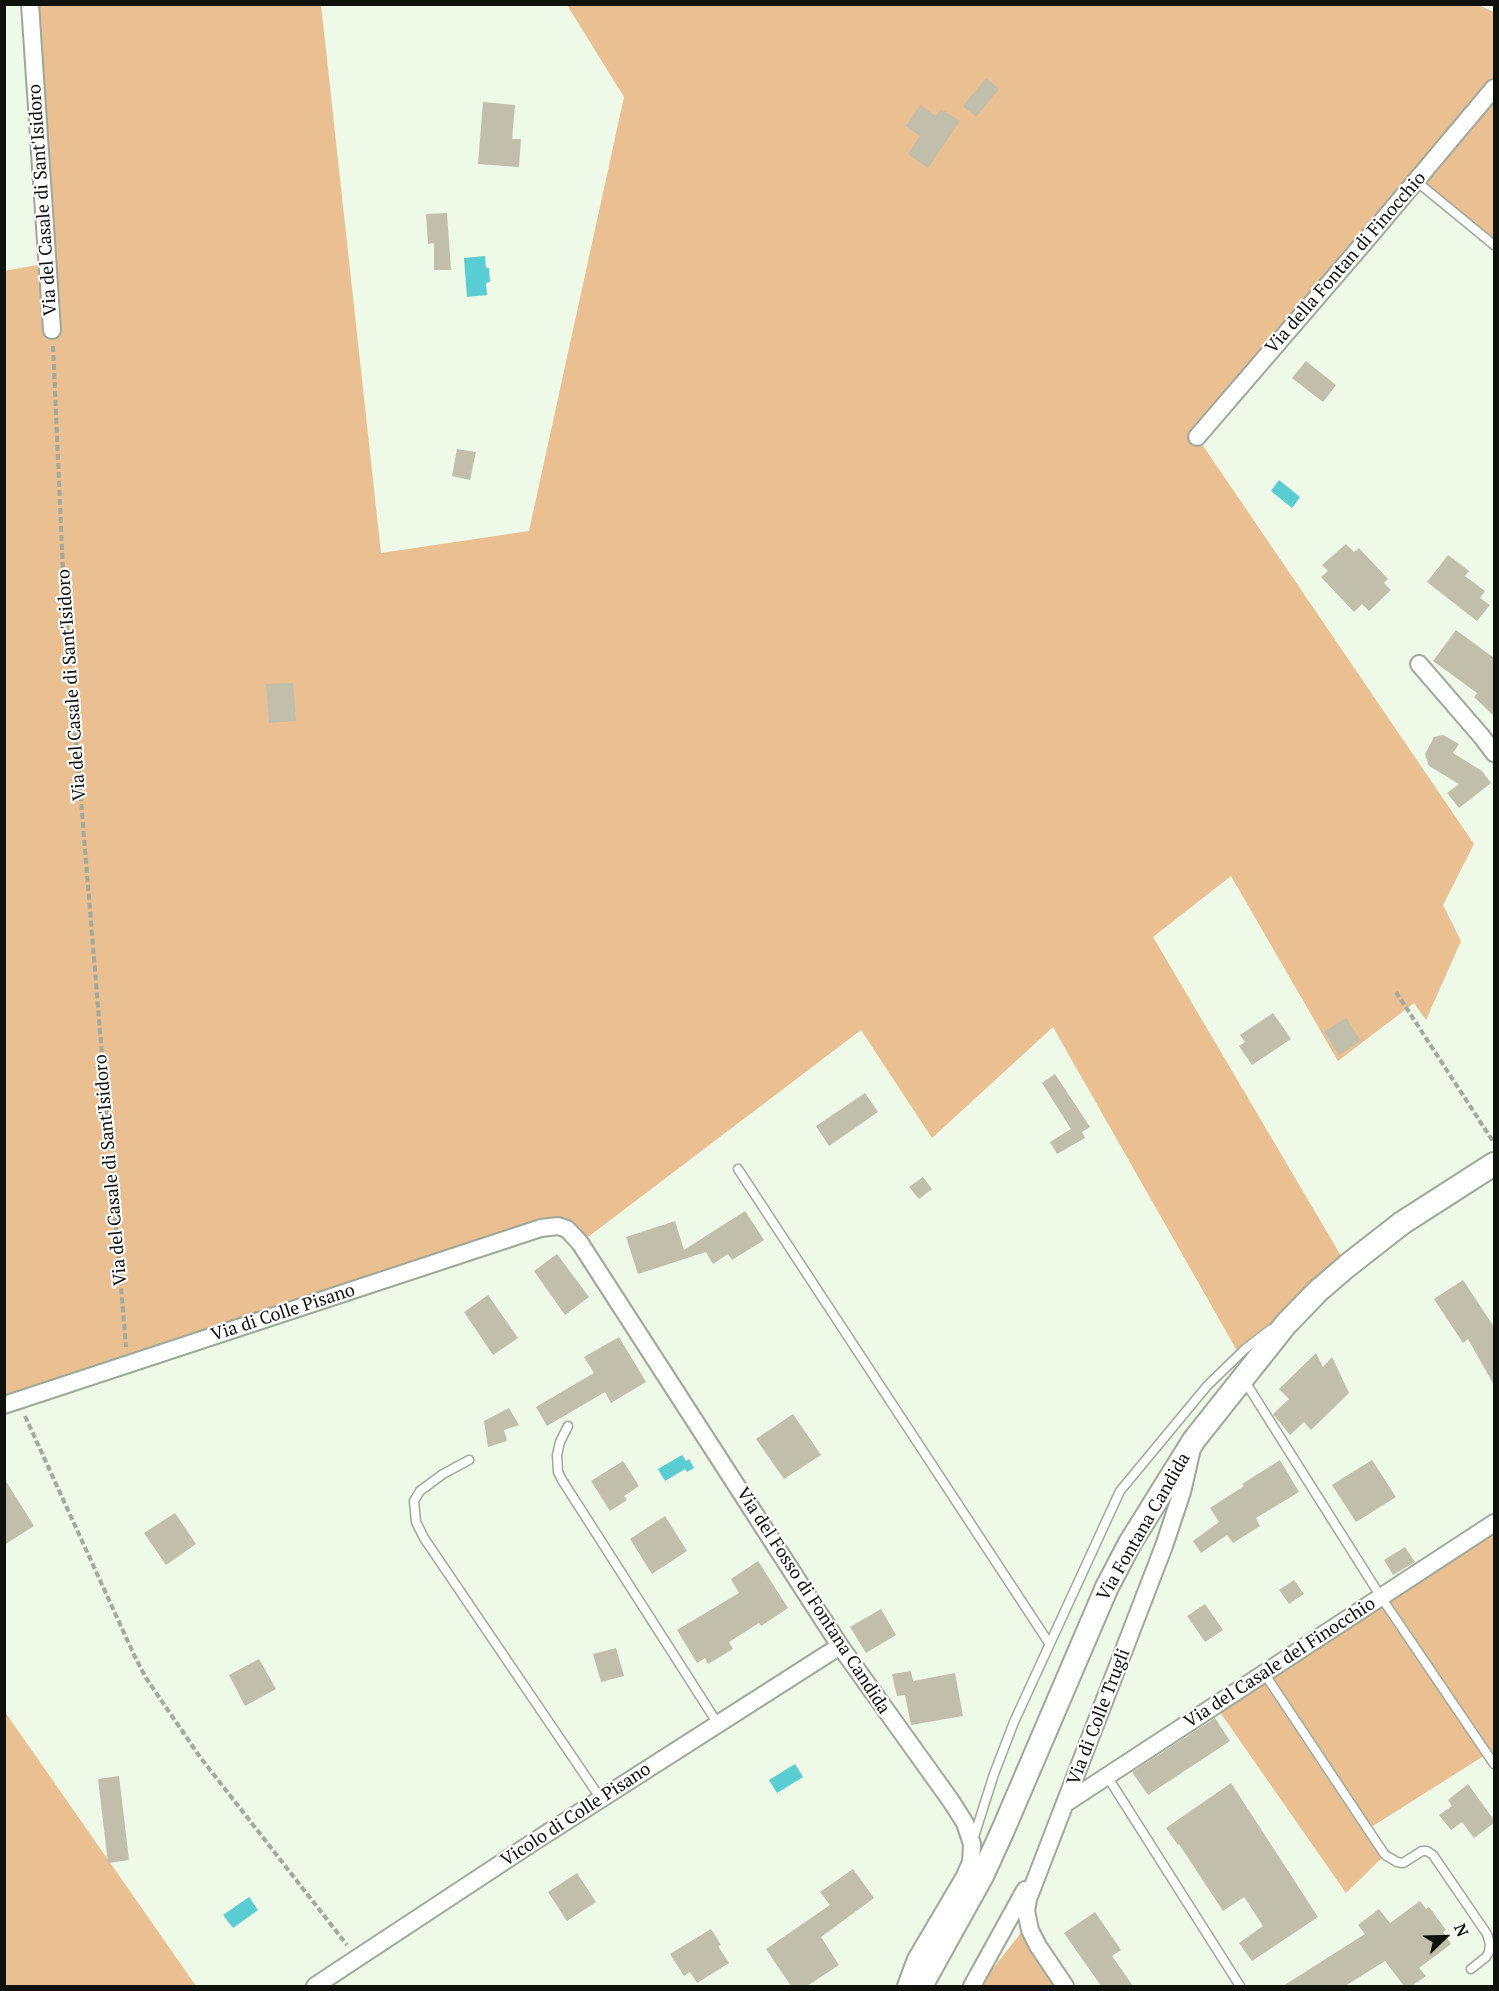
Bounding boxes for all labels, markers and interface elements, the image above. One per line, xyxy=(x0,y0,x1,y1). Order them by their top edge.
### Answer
street label: Via del Casale di Sant'Isidoro xyxy=(24,83,62,317)
street label: Via della Fontan di Finocchio xyxy=(1261,168,1431,358)
street label: Via del Casale di Sant'Isidoro xyxy=(53,568,91,802)
street label: Via del Casale di Sant'Isidoro xyxy=(90,1053,132,1287)
street label: Via di Colle Pisano xyxy=(208,1280,358,1346)
street label: Via Fontana Candida xyxy=(1093,1449,1195,1605)
street label: Via del Fosso di Fontana Candida xyxy=(732,1484,894,1718)
street label: Via del Casale del Finocchio xyxy=(1180,1593,1380,1733)
street label: Via di Colle Trugli xyxy=(1063,1646,1135,1788)
street label: Vicolo di Colle Pisano xyxy=(497,1758,655,1872)
north arrow xyxy=(1415,1907,1475,1967)
text: N xyxy=(1449,1920,1474,1940)

